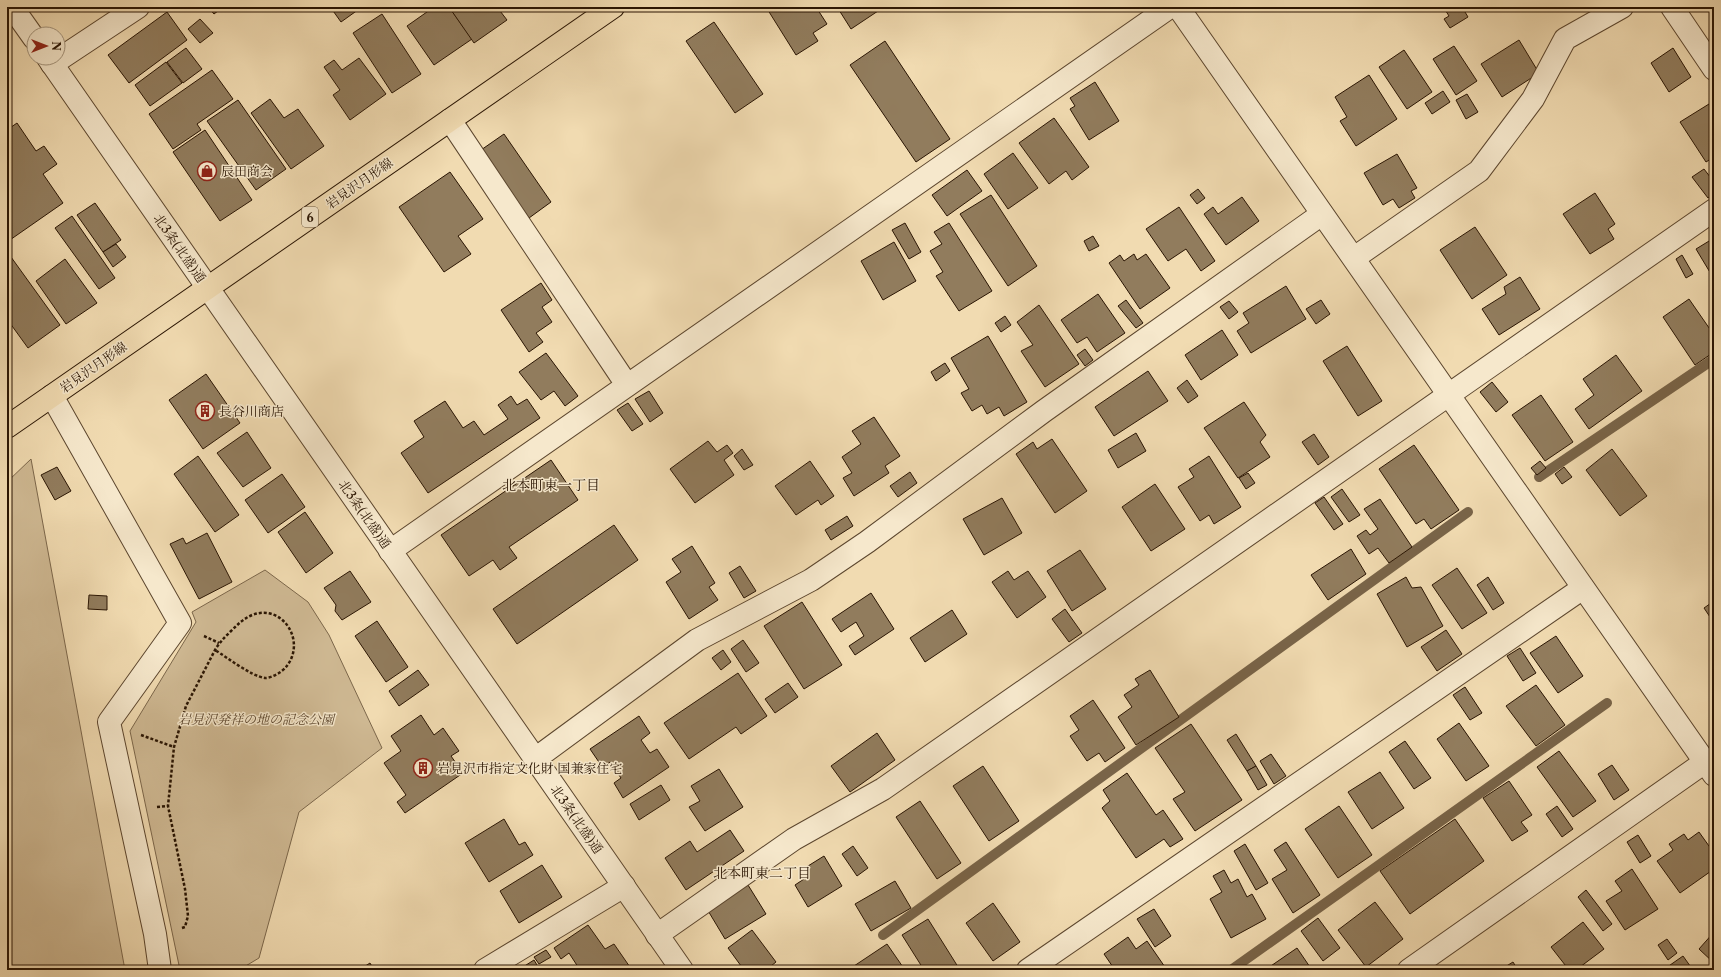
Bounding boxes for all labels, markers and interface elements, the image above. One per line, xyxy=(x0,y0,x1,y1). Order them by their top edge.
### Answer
north arrow xyxy=(26,26,66,66)
text: N xyxy=(49,41,63,51)
street label: 岩見沢月形線 xyxy=(322,154,396,212)
shop icon: 辰田商会 xyxy=(196,160,218,182)
place label: 辰田商会 xyxy=(221,163,273,179)
road number: 6 xyxy=(302,207,318,227)
street label: 北3条(北盛)通 xyxy=(150,211,210,285)
street label: 岩見沢月形線 xyxy=(56,338,130,396)
building icon: 長谷川商店 xyxy=(194,400,216,422)
place label: 長谷川商店 xyxy=(219,403,284,419)
district label: 北本町東一丁目 xyxy=(502,476,600,494)
street label: 北3条(北盛)通 xyxy=(335,477,395,551)
park label: 岩見沢発祥の地の記念公園 xyxy=(178,711,336,727)
building icon: 岩見沢市指定文化財 国兼家住宅 xyxy=(412,757,434,779)
place label: 岩見沢市指定文化財 国兼家住宅 xyxy=(437,760,622,776)
street label: 北3条(北盛)通 xyxy=(547,782,607,856)
district label: 北本町東二丁目 xyxy=(713,864,811,882)

